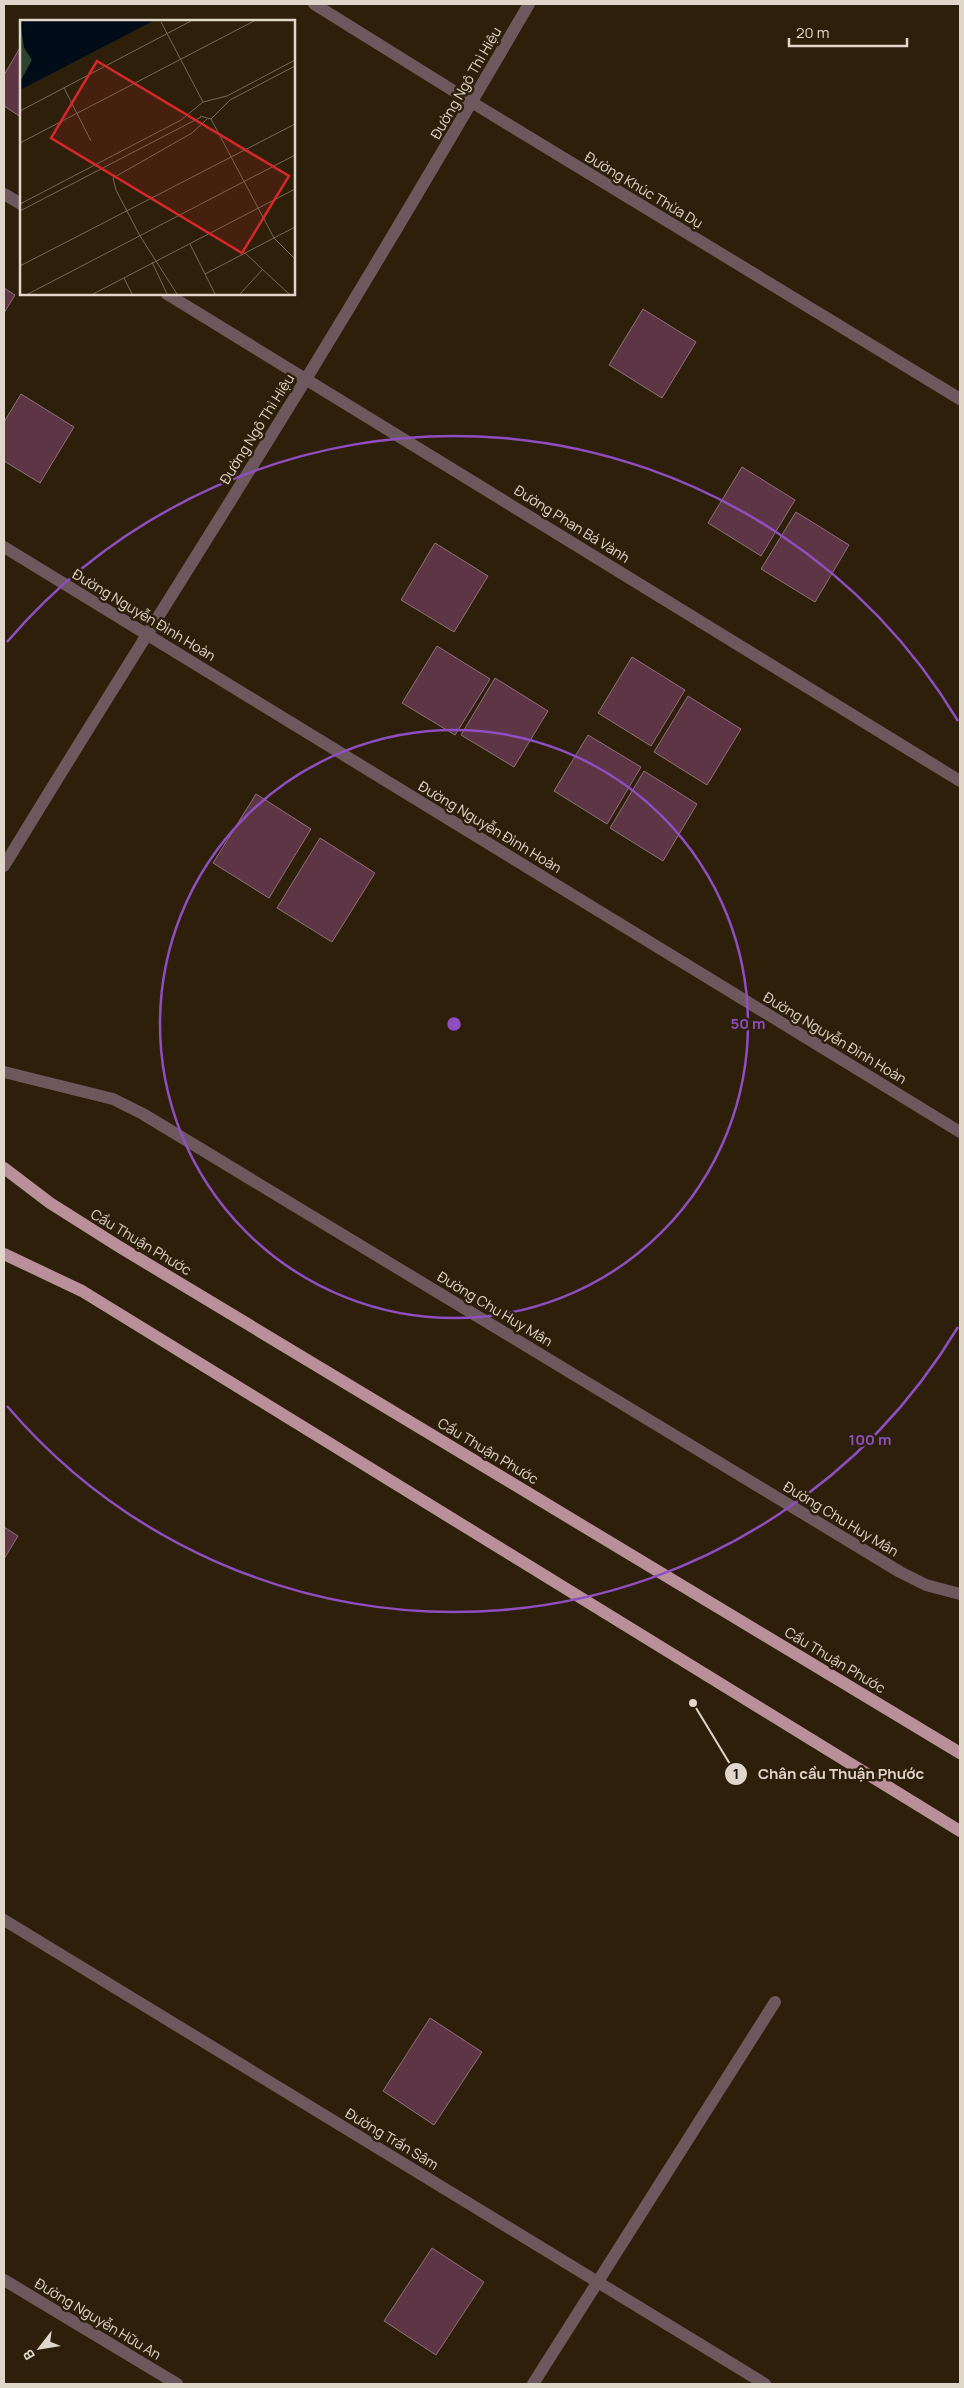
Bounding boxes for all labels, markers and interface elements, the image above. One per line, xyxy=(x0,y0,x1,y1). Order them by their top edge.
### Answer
scale bar xyxy=(789,15,906,47)
inset map xyxy=(20,20,295,295)
text: 20 m xyxy=(796,22,829,43)
street label: Đường Ngô Thì Hiệu xyxy=(426,23,505,142)
street label: Đường Khúc Thừa Dụ xyxy=(582,147,707,232)
street label: Đường Ngô Thì Hiệu xyxy=(215,370,298,487)
street label: Đường Phan Bá Vành xyxy=(511,480,634,567)
street label: Đường Nguyễn Đình Hoàn xyxy=(69,564,219,665)
street label: Đường Nguyễn Đình Hoàn xyxy=(415,776,565,877)
street label: Đường Nguyễn Đình Hoàn xyxy=(760,987,910,1088)
text: 50 m xyxy=(730,1013,766,1034)
centre of rings xyxy=(445,1015,463,1033)
street label: Cầu Thuận Phước xyxy=(87,1204,195,1279)
street label: Đường Chu Huy Mân xyxy=(434,1267,556,1350)
street label: Cầu Thuận Phước xyxy=(434,1413,542,1488)
text: 100 m xyxy=(849,1429,891,1450)
street label: Đường Chu Huy Mân xyxy=(780,1477,902,1560)
street label: Cầu Thuận Phước xyxy=(781,1622,889,1697)
callout: Chân cầu Thuận Phước xyxy=(723,1759,934,1789)
text: 1 xyxy=(733,1763,739,1784)
text: Chân cầu Thuận Phước xyxy=(758,1763,924,1784)
street label: Đường Trần Sâm xyxy=(342,2103,442,2174)
street label: Đường Nguyễn Hữu An xyxy=(32,2273,165,2364)
north arrow xyxy=(15,2323,65,2373)
text: B xyxy=(18,2346,39,2364)

